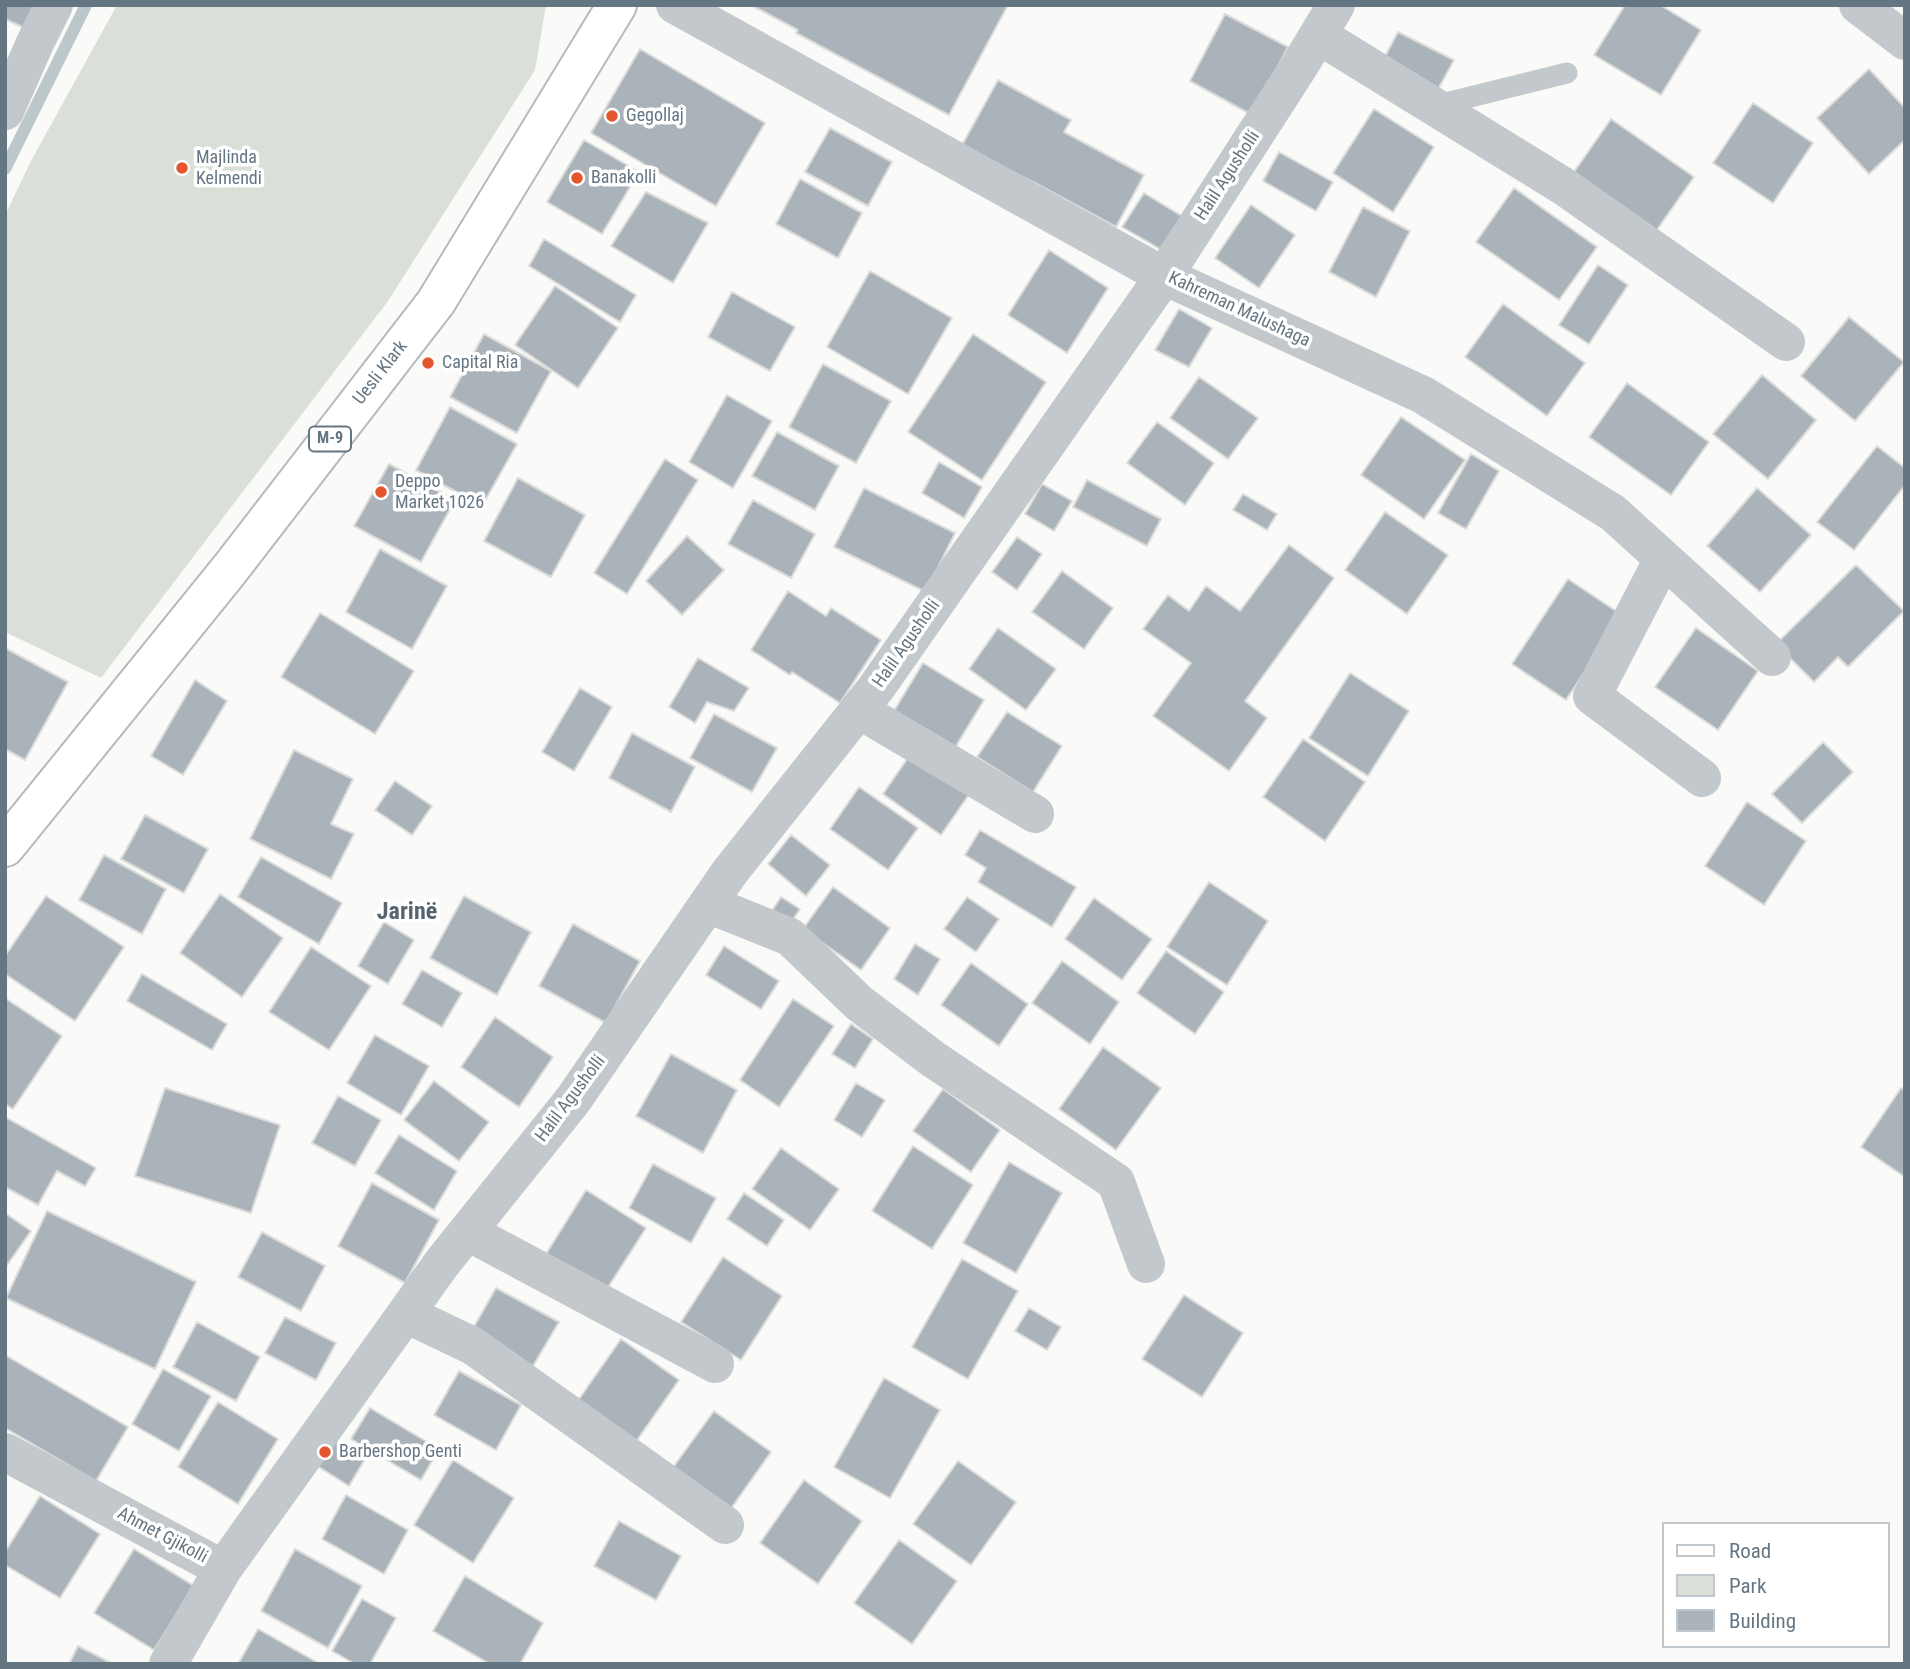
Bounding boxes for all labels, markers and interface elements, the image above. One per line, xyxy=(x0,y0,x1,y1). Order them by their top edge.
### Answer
place label: Gegollaj xyxy=(626,105,684,127)
marker: Gegollaj xyxy=(604,108,620,124)
street label: Halil Agusholli xyxy=(1191,127,1265,225)
place label: Majlinda Kelmendi xyxy=(196,147,262,190)
marker: Majlinda Kelmendi xyxy=(174,160,190,176)
place label: Banakolli xyxy=(591,167,656,189)
marker: Banakolli xyxy=(569,170,585,186)
street label: Kahreman Malushaga xyxy=(1165,268,1313,352)
street label: Uesli Klark xyxy=(349,337,413,409)
place label: Capital Ria xyxy=(442,352,518,374)
marker: Capital Ria xyxy=(420,355,436,371)
road number: M-9 xyxy=(309,426,351,452)
place label: Deppo Market 1026 xyxy=(395,471,484,514)
marker: Deppo Market 1026 xyxy=(373,484,389,500)
street label: Halil Agusholli xyxy=(869,596,945,692)
district label: Jarinë xyxy=(377,899,437,927)
street label: Halil Agusholli xyxy=(532,1052,610,1146)
place label: Barbershop Genti xyxy=(339,1441,462,1463)
marker: Barbershop Genti xyxy=(317,1444,333,1460)
street label: Ahmet Gjikolli xyxy=(113,1503,211,1569)
legend xyxy=(1661,1522,1889,1648)
text: Road xyxy=(1729,1539,1771,1563)
text: Park xyxy=(1729,1574,1766,1598)
text: Building xyxy=(1729,1609,1796,1633)

